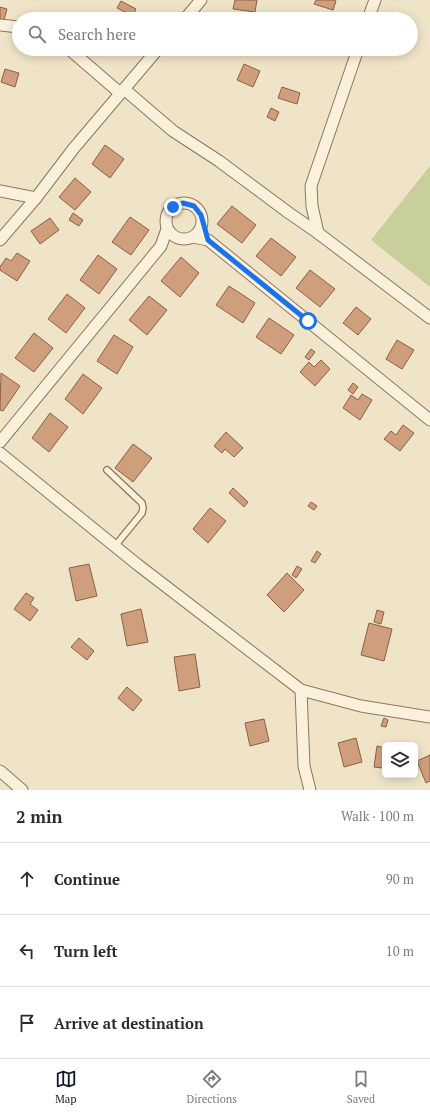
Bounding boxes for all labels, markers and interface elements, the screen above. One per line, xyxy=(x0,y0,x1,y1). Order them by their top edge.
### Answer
search box xyxy=(12,12,418,56)
icon: search xyxy=(26,23,48,45)
text: Search here xyxy=(58,24,136,44)
route end xyxy=(164,198,182,216)
route start xyxy=(299,312,317,330)
map controls xyxy=(382,742,418,778)
button: layers xyxy=(382,742,418,778)
text: 2 min xyxy=(16,805,63,828)
text: Walk · 100 m xyxy=(341,807,414,825)
icon: ahead xyxy=(16,868,38,890)
text: Continue xyxy=(54,869,120,889)
text: 90 m xyxy=(386,870,414,888)
icon: left xyxy=(16,940,38,962)
text: Turn left xyxy=(54,941,118,961)
text: 10 m xyxy=(386,942,414,960)
icon: arrive xyxy=(16,1012,38,1034)
text: Arrive at destination xyxy=(54,1013,204,1033)
tab: Map xyxy=(55,1068,77,1106)
tab: Directions xyxy=(186,1068,237,1106)
tab: Saved xyxy=(347,1068,375,1106)

